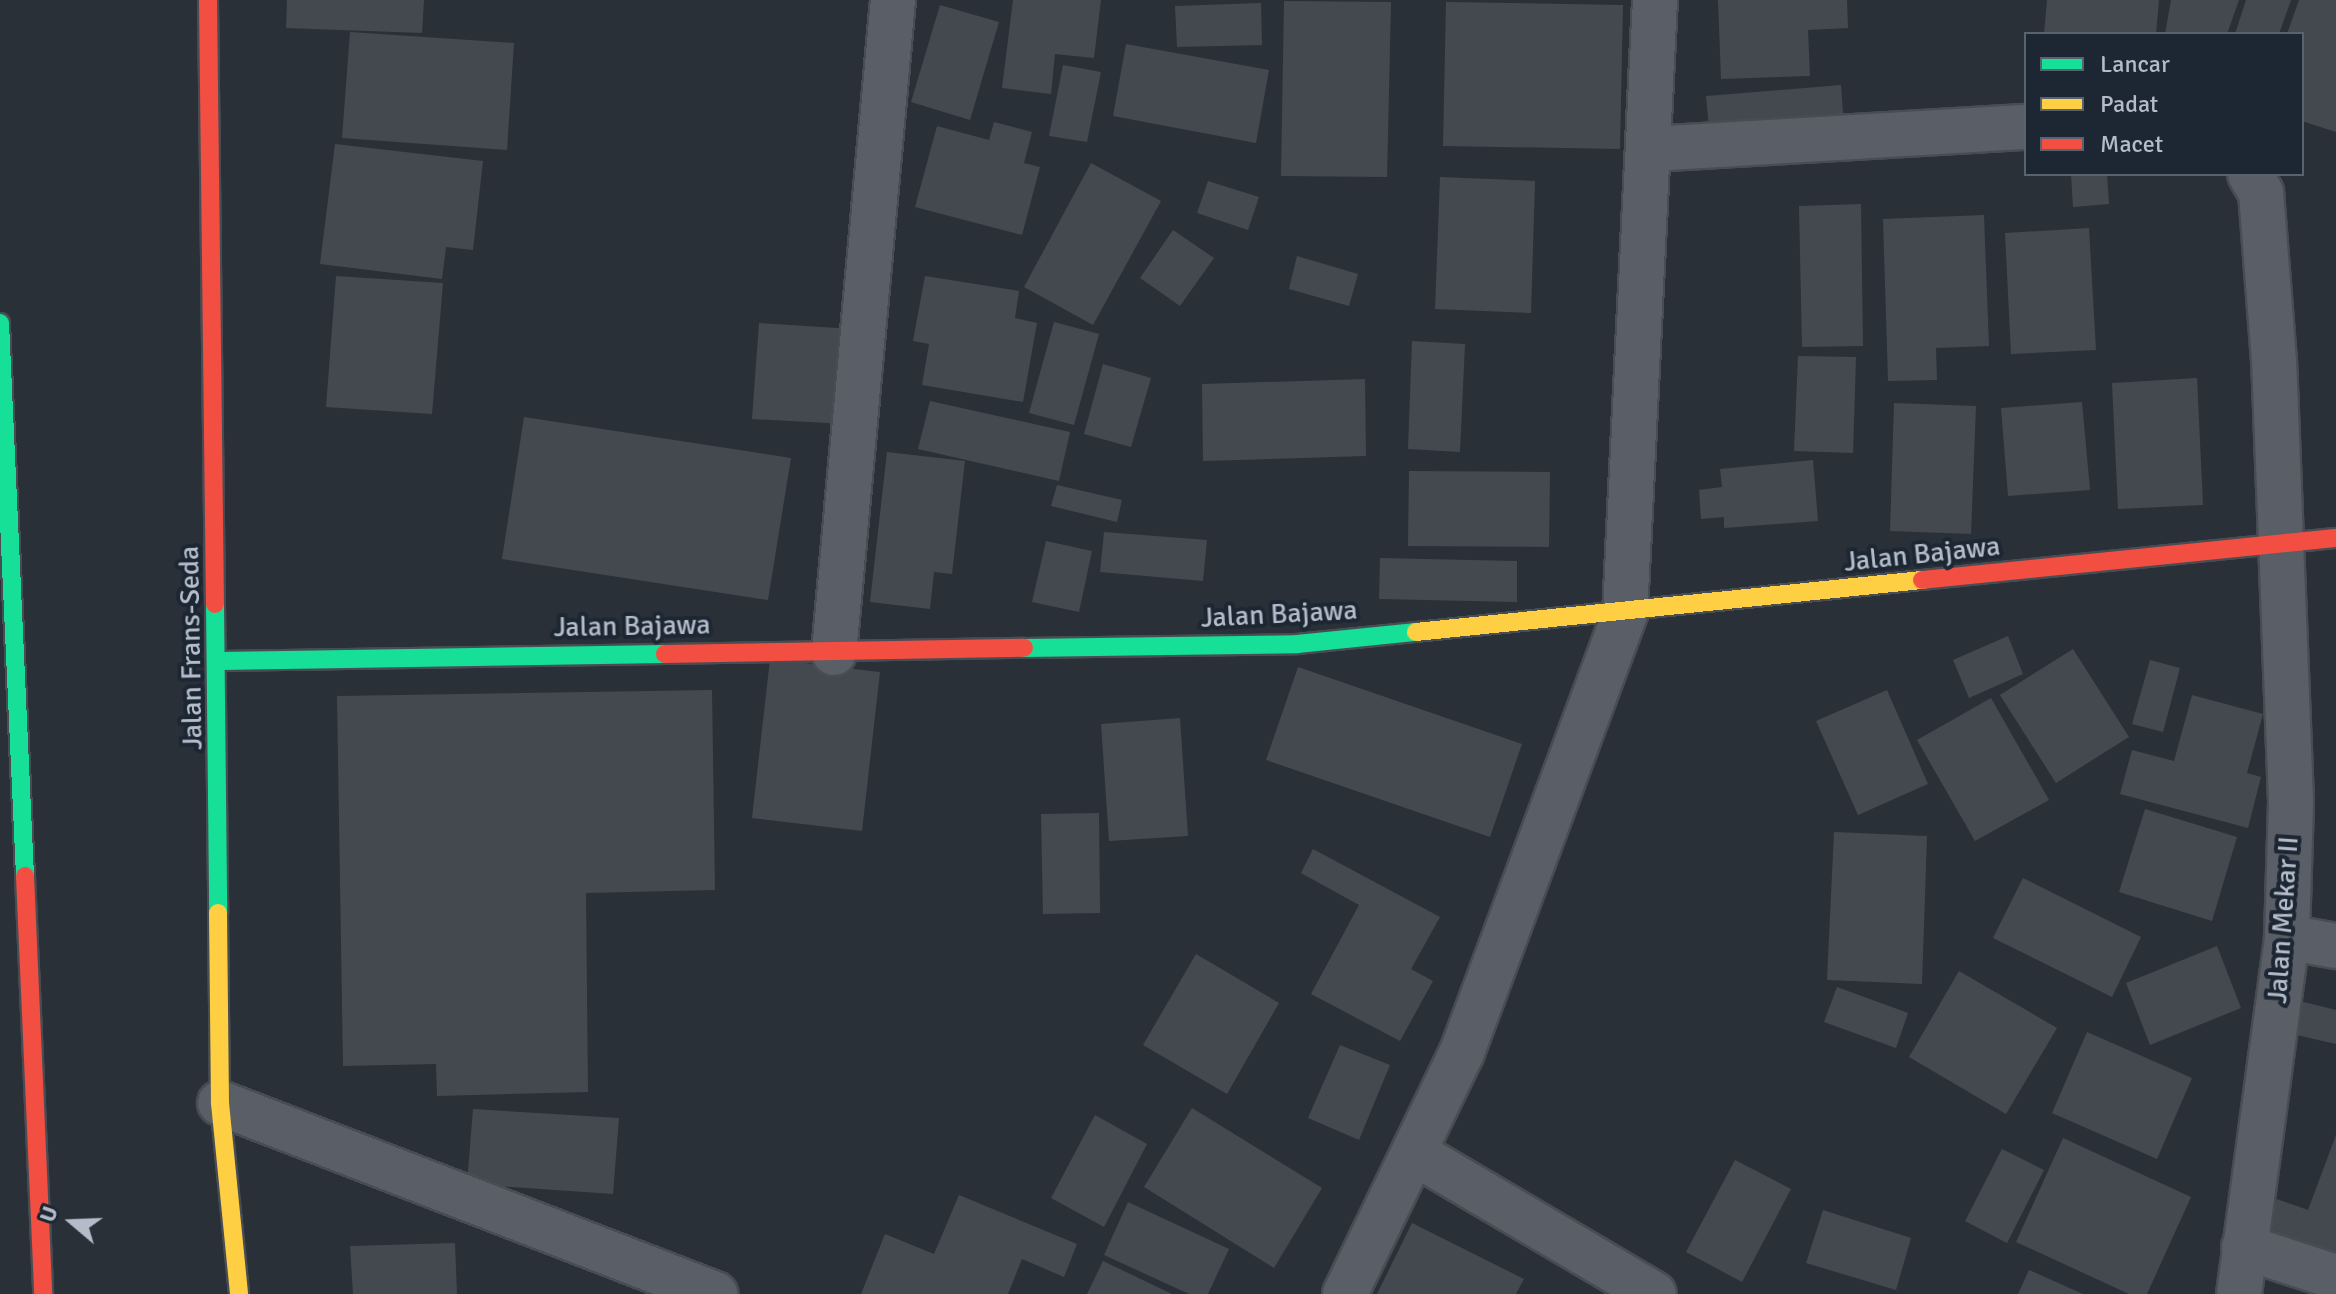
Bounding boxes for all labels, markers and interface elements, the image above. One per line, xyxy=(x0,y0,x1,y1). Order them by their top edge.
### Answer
legend xyxy=(2024,32,2304,176)
text: Lancar xyxy=(2100,49,2170,79)
text: Padat xyxy=(2100,89,2158,119)
text: Macet xyxy=(2100,129,2163,159)
street label: Jalan Bajawa xyxy=(1842,529,2002,579)
street label: Jalan Frans-Seda xyxy=(172,546,210,750)
street label: Jalan Bajawa xyxy=(1200,593,1358,635)
street label: Jalan Bajawa xyxy=(553,608,711,644)
street label: Jalan Mekar II xyxy=(2260,835,2306,1005)
north arrow xyxy=(32,1182,112,1262)
text: U xyxy=(34,1203,64,1225)

